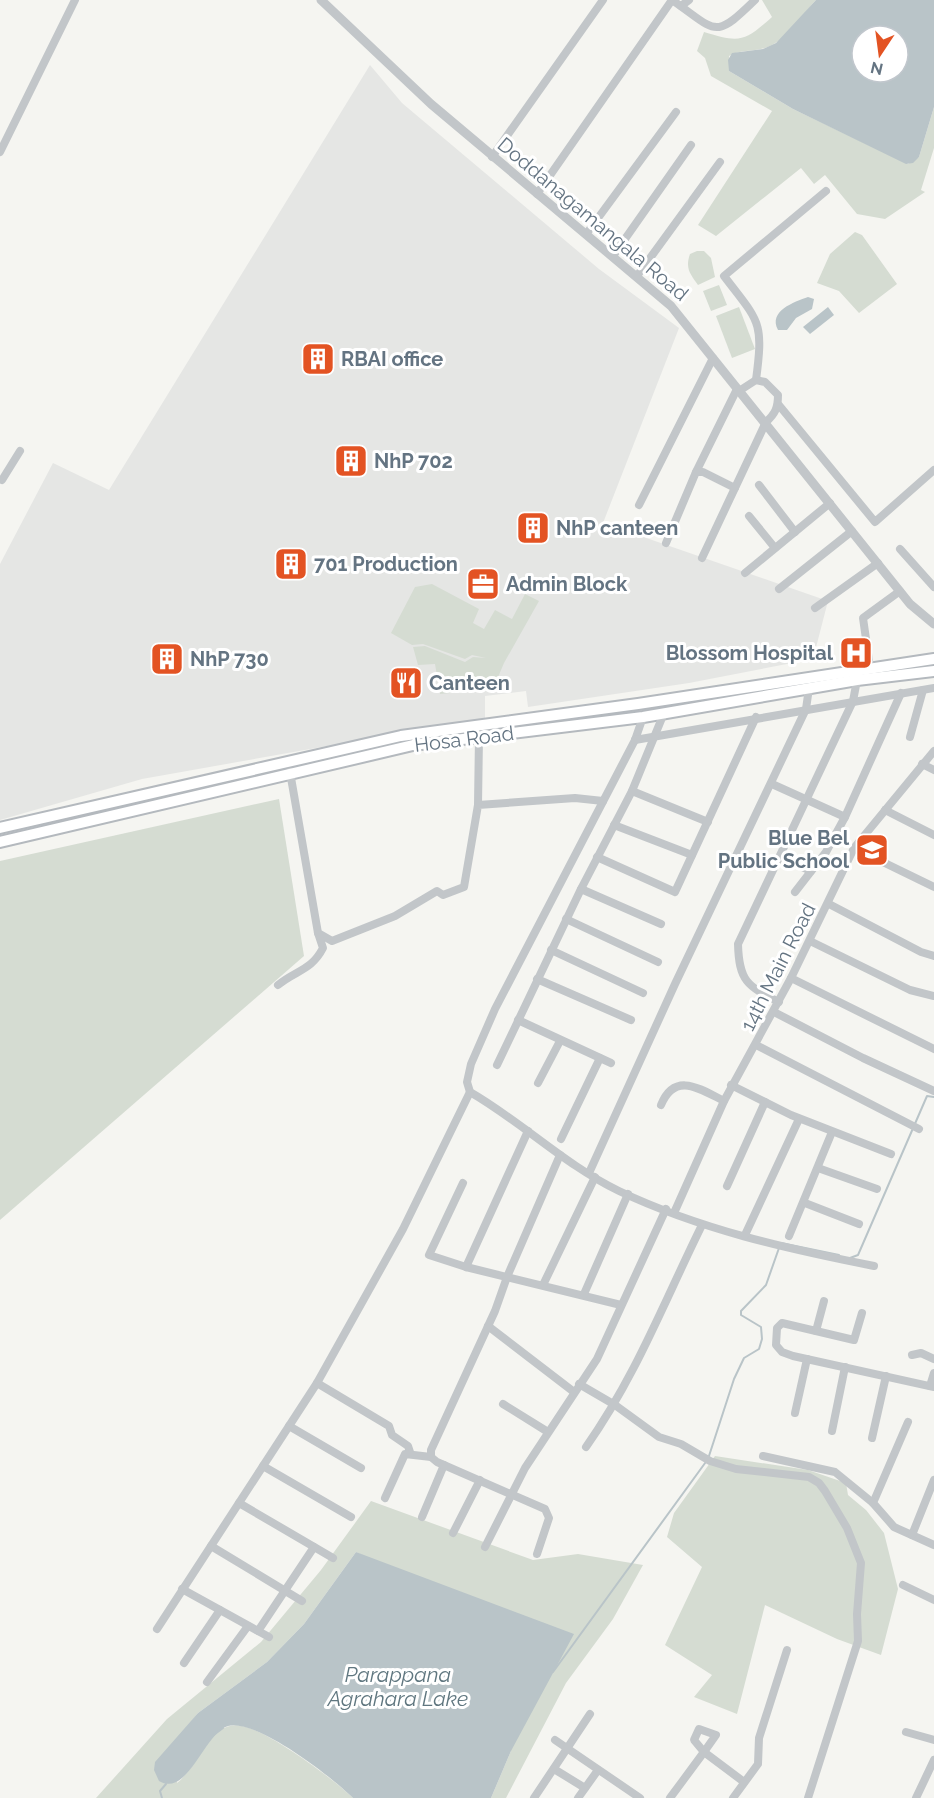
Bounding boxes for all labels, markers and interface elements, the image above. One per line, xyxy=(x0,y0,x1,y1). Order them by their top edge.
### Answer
north arrow xyxy=(850,24,910,84)
text: N xyxy=(869,57,885,79)
street label: Doddanagamangala Road xyxy=(493,132,693,306)
building icon: RBAI office xyxy=(300,341,336,377)
place label: RBAI office xyxy=(341,347,443,371)
building icon: NhP 702 xyxy=(333,443,369,479)
place label: NhP 702 xyxy=(374,449,453,473)
building icon: NhP canteen xyxy=(515,510,551,546)
place label: NhP canteen xyxy=(556,516,678,540)
building icon: 701 Production xyxy=(273,546,309,582)
place label: 701 Production xyxy=(314,552,458,576)
office icon: Admin Block xyxy=(465,566,501,602)
place label: Admin Block xyxy=(506,572,628,596)
hospital icon: Blossom Hospital xyxy=(838,635,874,671)
building icon: NhP 730 xyxy=(149,641,185,677)
place label: Blossom Hospital xyxy=(666,641,834,665)
place label: NhP 730 xyxy=(190,647,269,671)
restaurant icon: Canteen xyxy=(388,665,424,701)
place label: Canteen xyxy=(429,671,510,695)
street label: Hosa Road xyxy=(413,721,515,757)
place label: Blue Bel Public School xyxy=(718,826,850,873)
school or university icon: Blue Bel Public School xyxy=(854,832,890,868)
street label: 14th Main Road xyxy=(735,899,821,1035)
water label: Parappana Agrahara Lake xyxy=(327,1662,468,1711)

